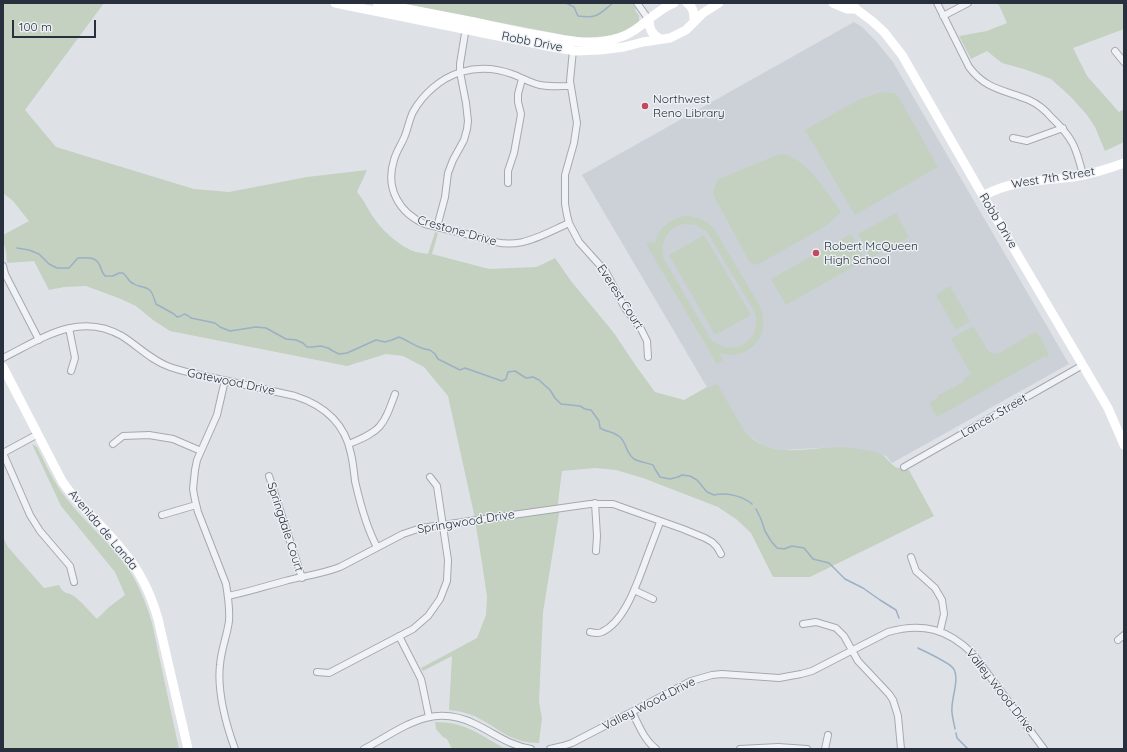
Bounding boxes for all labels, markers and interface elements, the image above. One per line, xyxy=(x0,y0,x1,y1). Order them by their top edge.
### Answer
scale bar xyxy=(14,12,98,38)
text: 100 m xyxy=(19,19,52,34)
street label: Robb Drive xyxy=(500,29,564,55)
place label: Northwest Reno Library xyxy=(653,92,725,120)
marker: Northwest Reno Library xyxy=(640,101,650,111)
street label: West 7th Street xyxy=(1010,164,1096,192)
street label: Robb Drive xyxy=(976,191,1020,251)
street label: Crestone Drive xyxy=(416,213,498,249)
place label: Robert McQueen High School xyxy=(824,239,918,267)
marker: Robert McQueen High School xyxy=(811,248,821,258)
street label: Everest Court xyxy=(594,262,646,332)
street label: Gatewood Drive xyxy=(186,366,276,398)
street label: Lancer Street xyxy=(958,391,1030,441)
street label: Springdale Court xyxy=(264,480,306,574)
street label: Avenida de Landa xyxy=(65,487,141,573)
street label: Springwood Drive xyxy=(416,507,516,537)
street label: Valley Wood Drive xyxy=(963,646,1037,736)
street label: Valley Wood Drive xyxy=(600,674,698,734)

